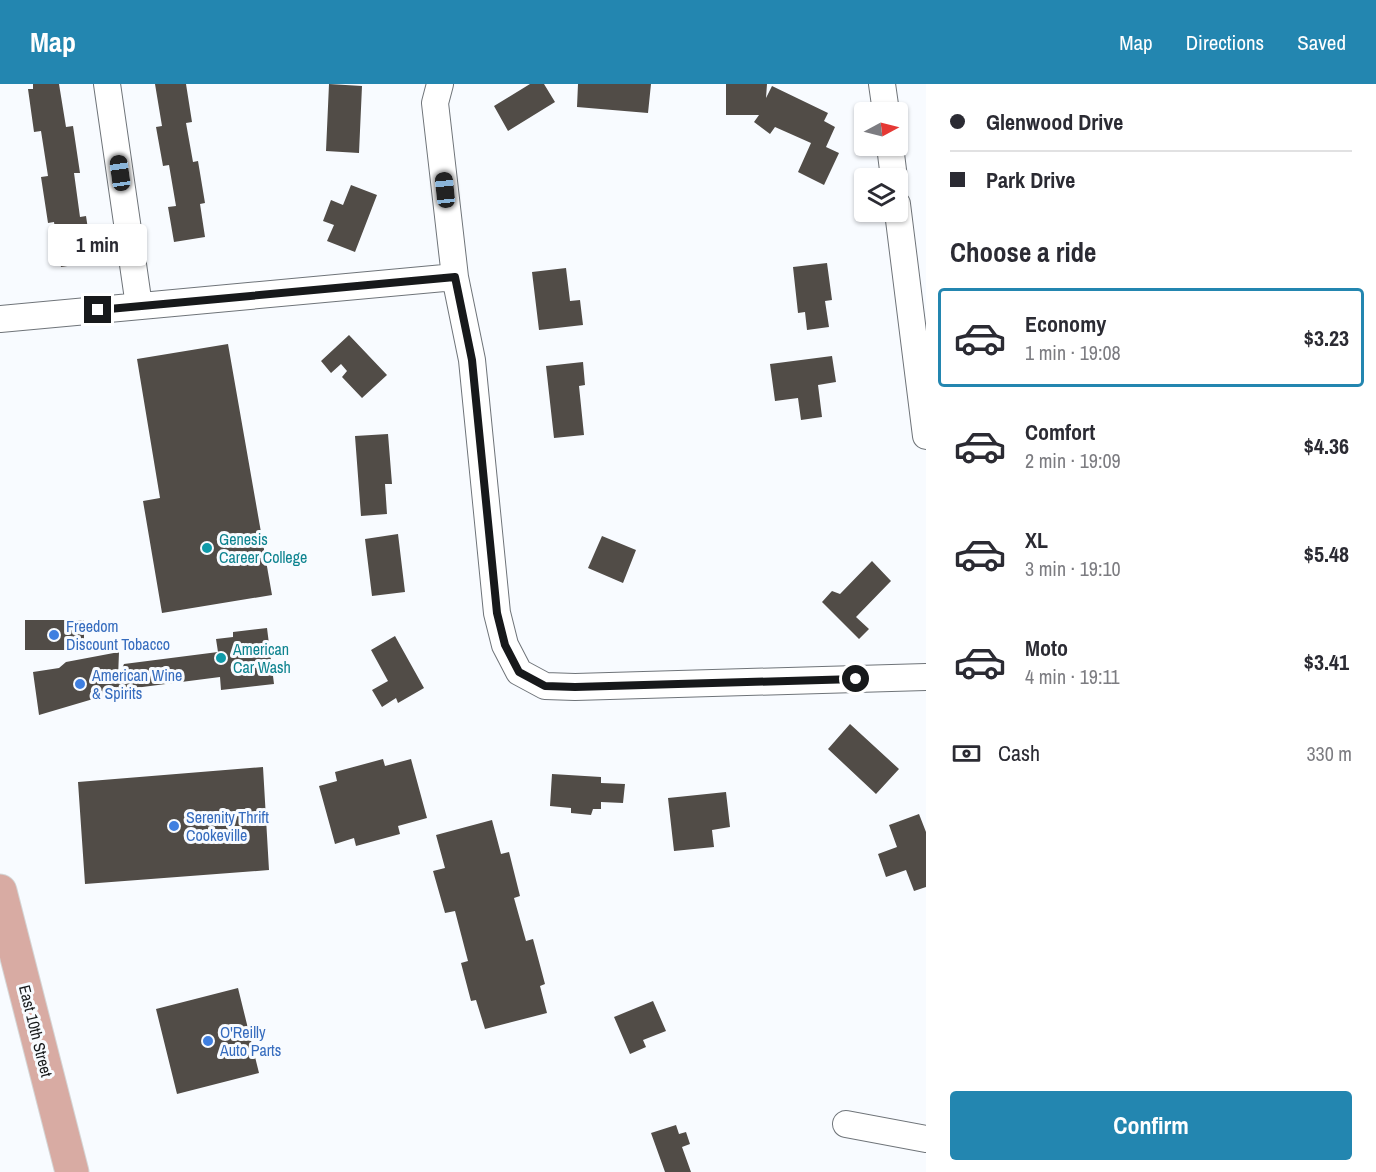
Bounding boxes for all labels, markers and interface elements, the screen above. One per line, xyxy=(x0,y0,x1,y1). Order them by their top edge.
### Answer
text: Map xyxy=(30,23,76,61)
text: Map xyxy=(1119,28,1153,57)
text: Directions xyxy=(1186,28,1264,57)
text: Saved xyxy=(1297,28,1346,57)
north arrow xyxy=(854,102,908,156)
map controls xyxy=(854,102,908,222)
text: Glenwood Drive xyxy=(986,107,1123,137)
car xyxy=(109,154,131,192)
text: Park Drive xyxy=(986,165,1075,195)
button: layers xyxy=(854,168,908,222)
car xyxy=(434,171,456,209)
callout: 1 min xyxy=(48,223,148,265)
text: 1 min xyxy=(76,231,119,258)
text: Choose a ride xyxy=(950,234,1096,270)
route end xyxy=(84,296,111,323)
text: Economy xyxy=(1025,309,1106,339)
icon: car xyxy=(953,311,1007,365)
text: $3.23 xyxy=(1304,323,1349,353)
text: 1 min · 19:08 xyxy=(1025,339,1121,366)
text: Comfort xyxy=(1025,417,1095,447)
icon: car xyxy=(953,419,1007,473)
text: $4.36 xyxy=(1304,431,1349,461)
text: 2 min · 19:09 xyxy=(1025,447,1121,474)
text: XL xyxy=(1025,525,1048,555)
icon: car xyxy=(953,527,1007,581)
place label: Genesis Career College xyxy=(219,528,307,568)
text: $5.48 xyxy=(1304,539,1349,569)
marker: Genesis Career College xyxy=(200,541,214,555)
text: 3 min · 19:10 xyxy=(1025,555,1121,582)
place label: Freedom Discount Tobacco xyxy=(66,615,170,655)
marker: Freedom Discount Tobacco xyxy=(47,628,61,642)
text: Moto xyxy=(1025,633,1068,663)
icon: car xyxy=(953,635,1007,689)
place label: American Car Wash xyxy=(232,638,291,678)
text: $3.41 xyxy=(1304,647,1349,677)
marker: American Car Wash xyxy=(214,651,228,665)
text: 4 min · 19:11 xyxy=(1025,663,1120,690)
place label: American Wine & Spirits xyxy=(91,664,182,704)
route start xyxy=(842,665,869,692)
marker: American Wine & Spirits xyxy=(73,677,87,691)
icon: cash xyxy=(950,737,983,770)
text: Cash xyxy=(998,738,1040,768)
text: 330 m xyxy=(1306,740,1352,767)
place label: Serenity Thrift Cookeville xyxy=(186,806,269,846)
marker: Serenity Thrift Cookeville xyxy=(167,819,181,833)
street label: East 10th Street xyxy=(14,983,58,1080)
place label: O'Reilly Auto Parts xyxy=(219,1021,281,1061)
marker: O'Reilly Auto Parts xyxy=(201,1034,215,1048)
button: Confirm xyxy=(950,1091,1352,1160)

